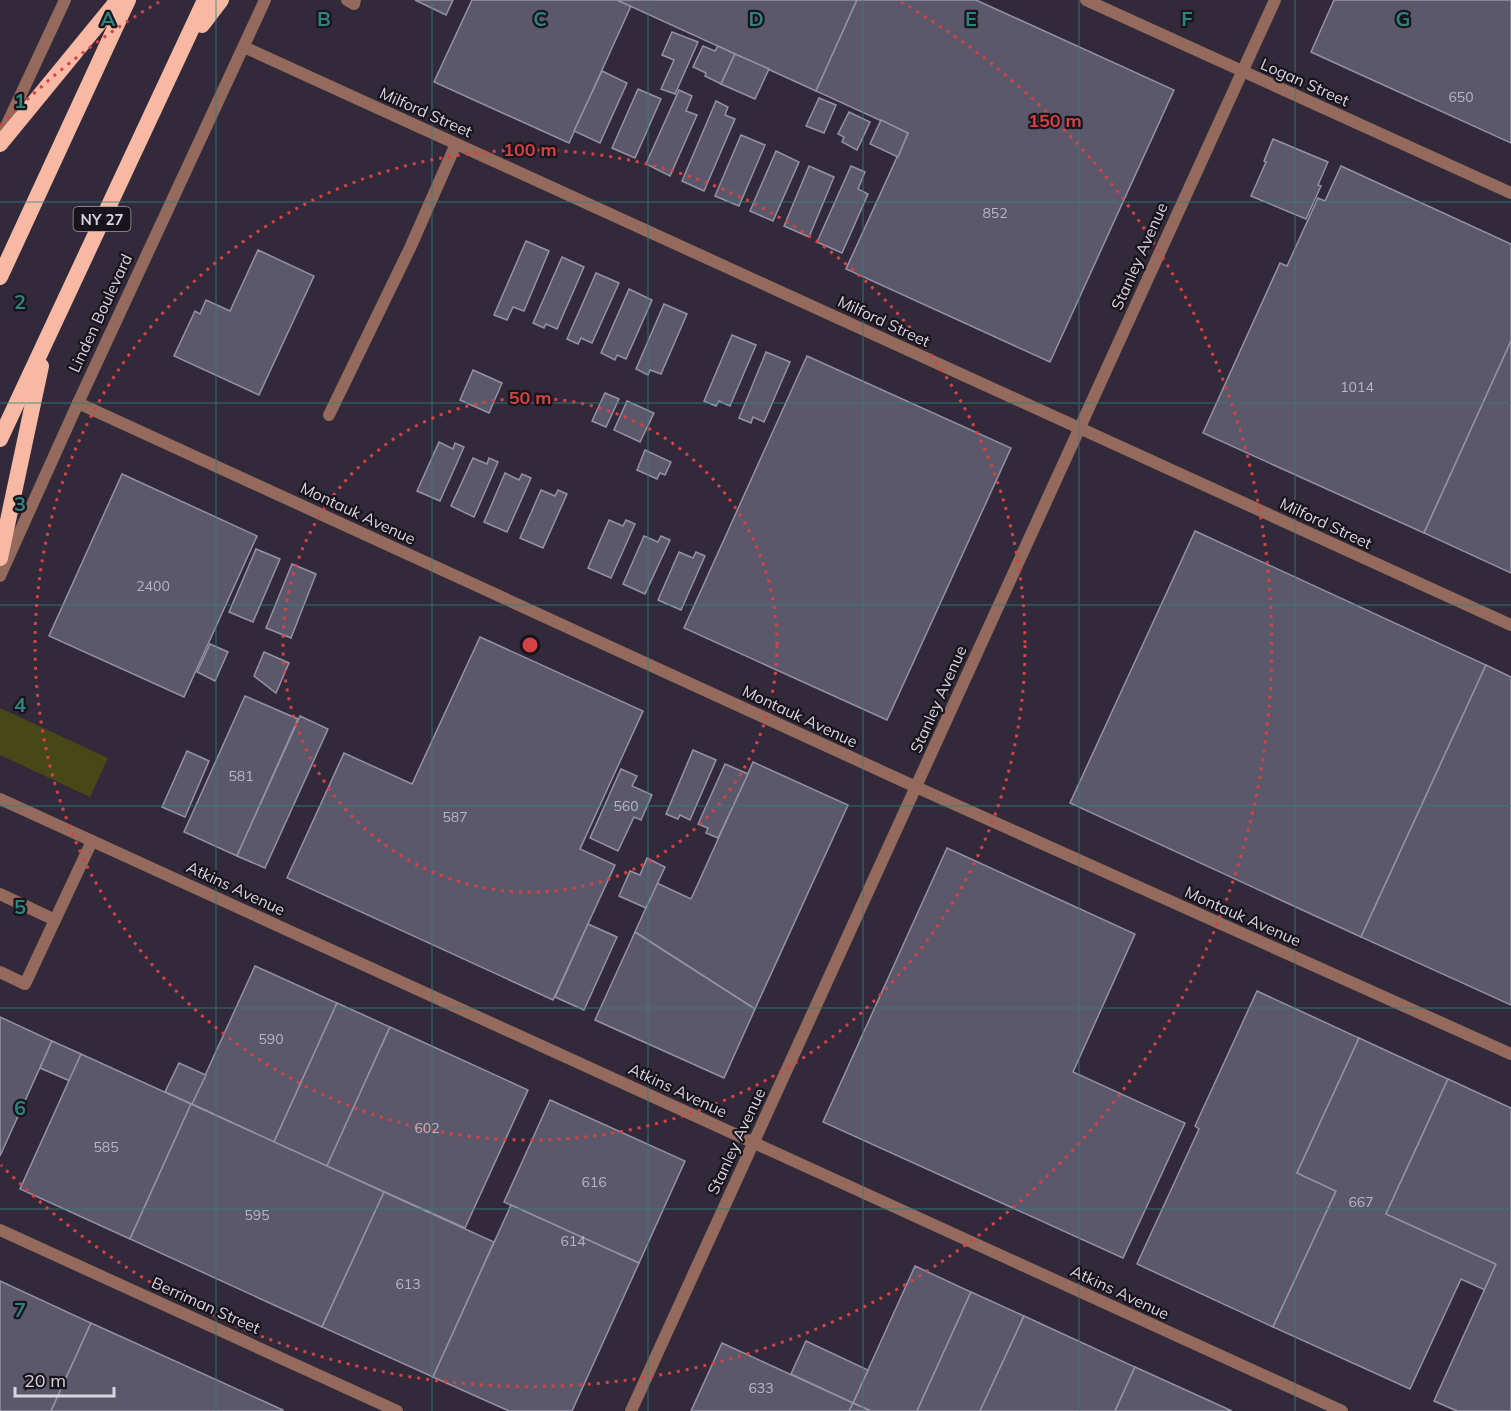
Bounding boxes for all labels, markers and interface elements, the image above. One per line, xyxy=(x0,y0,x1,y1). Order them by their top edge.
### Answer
text: A xyxy=(101,6,116,31)
text: B xyxy=(317,6,331,31)
text: C xyxy=(533,6,547,31)
text: D xyxy=(748,6,764,31)
text: E xyxy=(965,6,977,31)
text: F xyxy=(1181,6,1193,31)
text: G xyxy=(1396,6,1410,31)
street label: Logan Street xyxy=(1258,54,1353,111)
street label: Milford Street xyxy=(377,83,476,142)
text: 1 xyxy=(14,88,26,113)
house number: 650 xyxy=(1448,88,1474,106)
text: 150 m xyxy=(1028,109,1082,132)
text: 100 m xyxy=(503,138,557,161)
street label: Stanley Avenue xyxy=(1106,199,1172,313)
house number: 852 xyxy=(982,204,1008,222)
road number: NY 27 xyxy=(74,207,130,231)
street label: Linden Boulevard xyxy=(64,250,136,376)
text: 2 xyxy=(14,289,26,314)
street label: Milford Street xyxy=(835,291,934,351)
house number: 1014 xyxy=(1340,378,1374,396)
text: 50 m xyxy=(509,386,551,409)
street label: Montauk Avenue xyxy=(297,478,419,548)
text: 3 xyxy=(14,491,26,516)
street label: Milford Street xyxy=(1277,493,1376,553)
house number: 2400 xyxy=(136,577,170,595)
centre of rings xyxy=(520,635,540,655)
street label: Stanley Avenue xyxy=(905,642,971,756)
street label: Montauk Avenue xyxy=(739,681,861,751)
text: 4 xyxy=(14,692,26,717)
house number: 581 xyxy=(228,767,254,785)
house number: 560 xyxy=(613,797,639,815)
house number: 587 xyxy=(442,808,468,826)
street label: Atkins Avenue xyxy=(184,856,288,920)
street label: Montauk Avenue xyxy=(1182,881,1304,951)
text: 5 xyxy=(14,894,26,919)
house number: 590 xyxy=(258,1030,284,1048)
street label: Atkins Avenue xyxy=(626,1058,730,1122)
street label: Stanley Avenue xyxy=(703,1085,769,1197)
text: 6 xyxy=(14,1095,26,1120)
house number: 602 xyxy=(414,1119,440,1137)
house number: 585 xyxy=(93,1138,119,1156)
house number: 616 xyxy=(581,1173,607,1191)
house number: 667 xyxy=(1348,1193,1374,1211)
house number: 595 xyxy=(244,1206,270,1224)
house number: 614 xyxy=(560,1232,586,1250)
street label: Atkins Avenue xyxy=(1068,1260,1172,1324)
street label: Berriman Street xyxy=(149,1272,264,1338)
house number: 613 xyxy=(395,1275,421,1293)
text: 7 xyxy=(14,1297,26,1322)
scale bar xyxy=(15,1360,114,1398)
text: 20 m xyxy=(24,1369,66,1392)
house number: 633 xyxy=(748,1379,774,1397)

